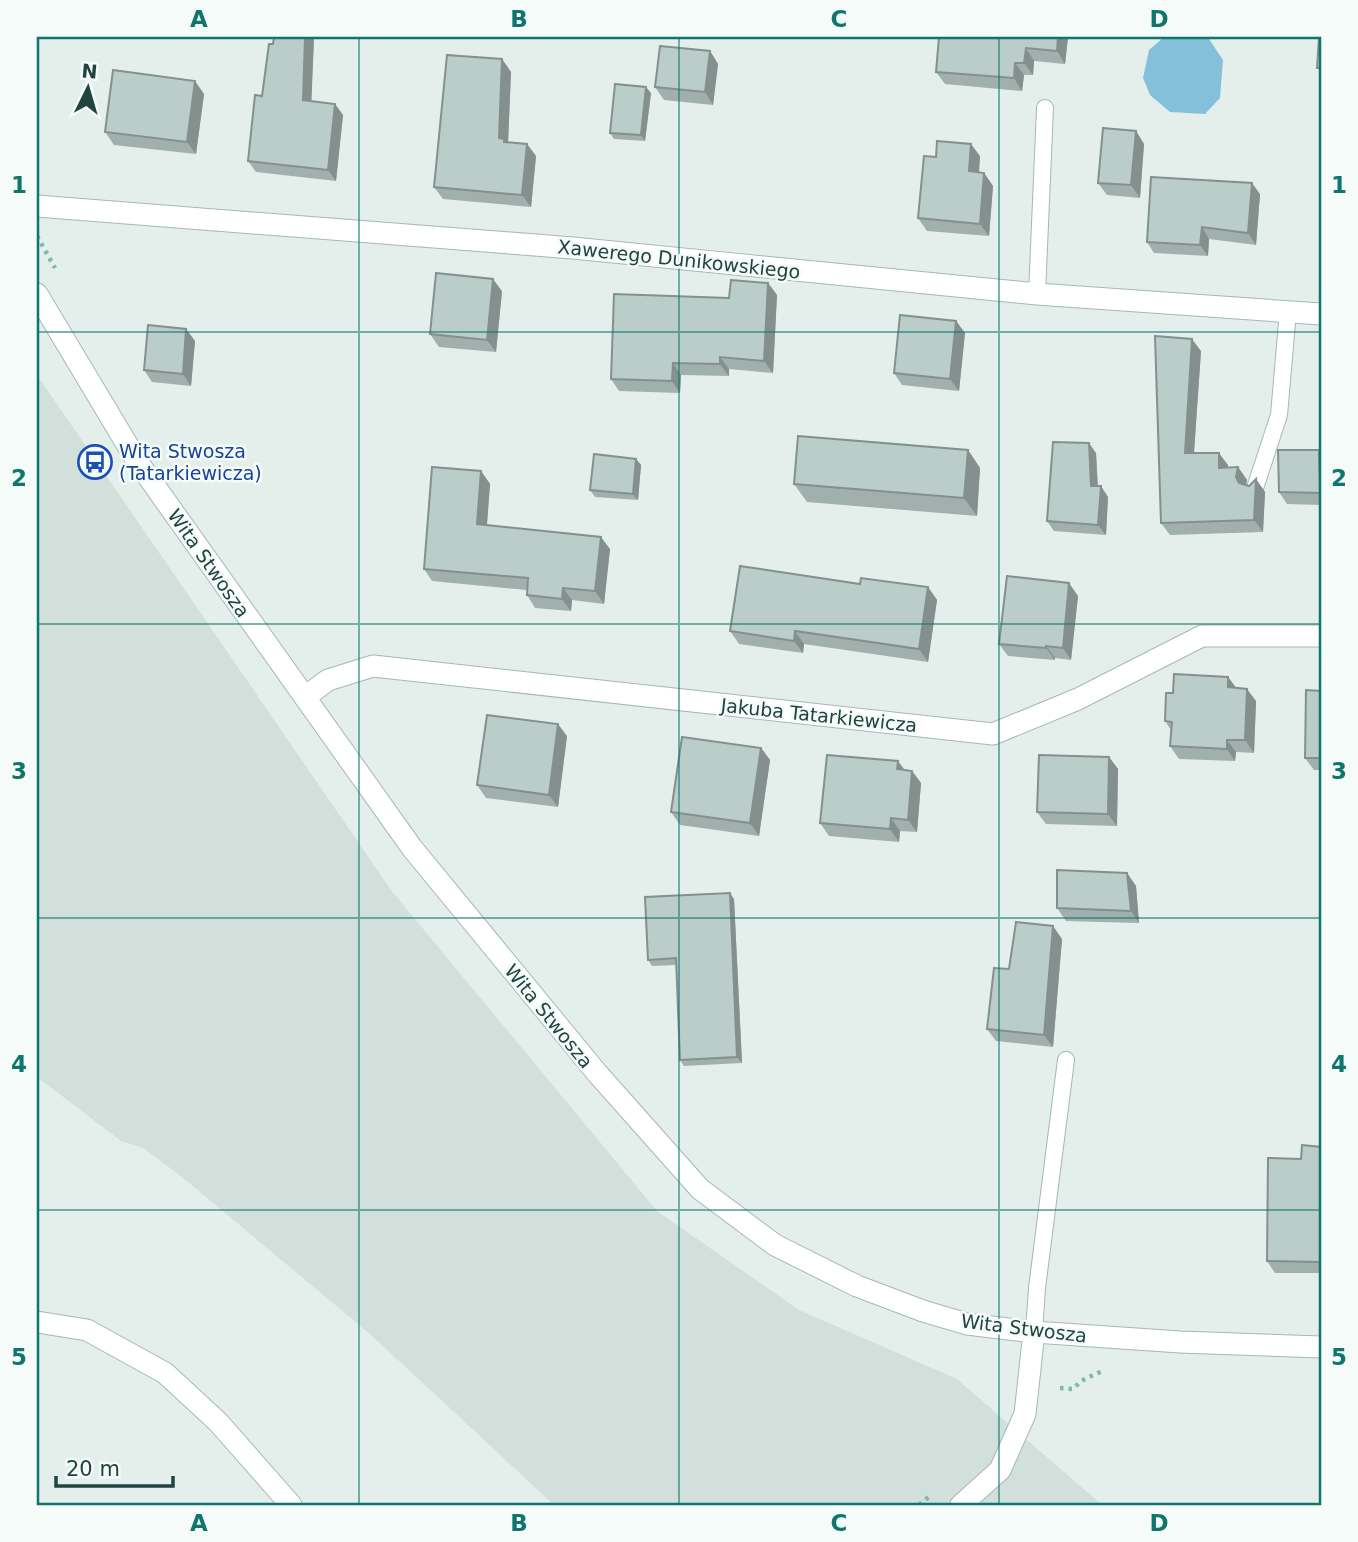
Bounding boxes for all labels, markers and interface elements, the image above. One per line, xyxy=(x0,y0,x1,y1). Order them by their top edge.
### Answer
text: A xyxy=(190,6,208,32)
text: B xyxy=(510,6,528,32)
text: C xyxy=(831,6,847,32)
text: D xyxy=(1149,6,1169,32)
north arrow xyxy=(52,52,122,122)
text: N xyxy=(81,59,98,83)
text: 1 xyxy=(11,172,27,198)
text: 1 xyxy=(1331,172,1347,198)
street label: Xawerego Dunikowskiego xyxy=(557,235,801,283)
place label: Wita Stwosza (Tatarkiewicza) xyxy=(119,440,262,484)
bus stop icon: Wita Stwosza (Tatarkiewicza) xyxy=(76,443,114,481)
text: 2 xyxy=(11,465,27,491)
text: 2 xyxy=(1331,465,1347,491)
street label: Wita Stwosza xyxy=(164,505,254,621)
street label: Jakuba Tatarkiewicza xyxy=(719,694,918,736)
text: 3 xyxy=(11,758,27,784)
text: 3 xyxy=(1331,758,1347,784)
street label: Wita Stwosza xyxy=(500,960,598,1072)
text: 4 xyxy=(11,1051,27,1077)
text: 4 xyxy=(1331,1051,1347,1077)
street label: Wita Stwosza xyxy=(960,1309,1088,1347)
text: 5 xyxy=(11,1344,27,1370)
text: 5 xyxy=(1331,1344,1347,1370)
scale bar xyxy=(56,1444,173,1488)
text: 20 m xyxy=(66,1457,120,1481)
text: A xyxy=(190,1510,208,1536)
text: B xyxy=(510,1510,528,1536)
text: C xyxy=(831,1510,847,1536)
text: D xyxy=(1149,1510,1169,1536)

